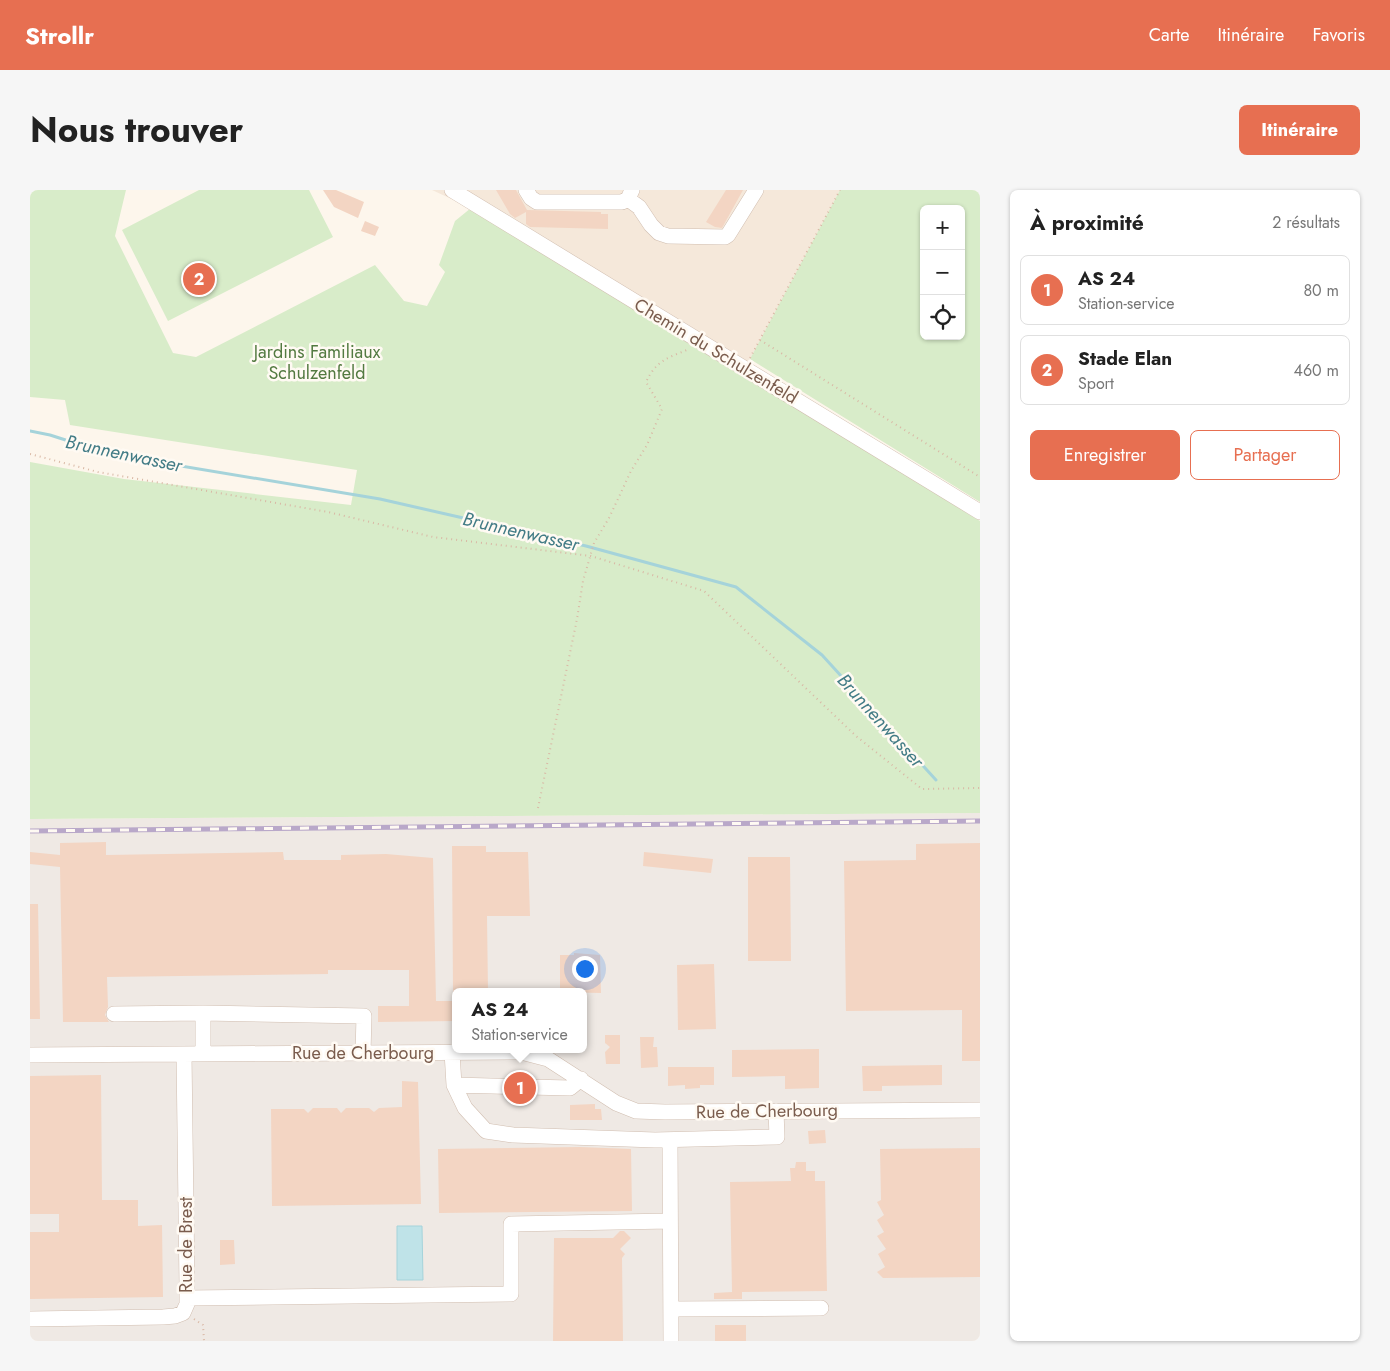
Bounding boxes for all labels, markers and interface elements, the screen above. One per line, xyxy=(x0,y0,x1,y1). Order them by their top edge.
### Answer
text: Strollr xyxy=(25,18,94,53)
text: Carte xyxy=(1149,22,1190,48)
text: Itinéraire xyxy=(1218,22,1284,48)
text: Favoris xyxy=(1312,22,1365,48)
text: Nous trouver xyxy=(30,105,243,155)
button: Itinéraire xyxy=(1239,105,1360,155)
map controls xyxy=(920,205,965,340)
button: + xyxy=(920,205,965,250)
text: À proximité xyxy=(1030,208,1144,238)
text: 2 résultats xyxy=(1272,211,1340,234)
button: − xyxy=(920,250,965,295)
pin: 2 xyxy=(183,260,215,298)
text: AS 24 xyxy=(1078,265,1135,292)
text: 1 xyxy=(1043,279,1051,302)
text: 80 m xyxy=(1303,279,1339,302)
street label: Chemin du Schulzenfeld xyxy=(629,292,803,410)
text: Station-service xyxy=(1078,292,1175,315)
button: locate xyxy=(920,295,965,340)
park label: Jardins Familiaux Schulzenfeld xyxy=(252,339,381,386)
text: Stade Elan xyxy=(1078,345,1172,372)
text: 2 xyxy=(1042,359,1052,382)
text: 460 m xyxy=(1294,359,1339,382)
text: Sport xyxy=(1078,372,1114,395)
water label: Brunnenwasser xyxy=(63,428,186,479)
button: Enregistrer xyxy=(1030,430,1180,480)
button: Partager xyxy=(1190,430,1340,480)
water label: Brunnenwasser xyxy=(460,505,583,558)
water label: Brunnenwasser xyxy=(831,667,931,775)
your location xyxy=(572,956,598,982)
popup xyxy=(452,988,587,1053)
text: AS 24 xyxy=(471,996,529,1023)
text: Station-service xyxy=(471,1023,568,1046)
street label: Rue de Cherbourg xyxy=(292,1040,434,1066)
pin: 1 xyxy=(504,1069,536,1107)
street label: Rue de Cherbourg xyxy=(696,1097,838,1125)
street label: Rue de Brest xyxy=(173,1196,199,1293)

